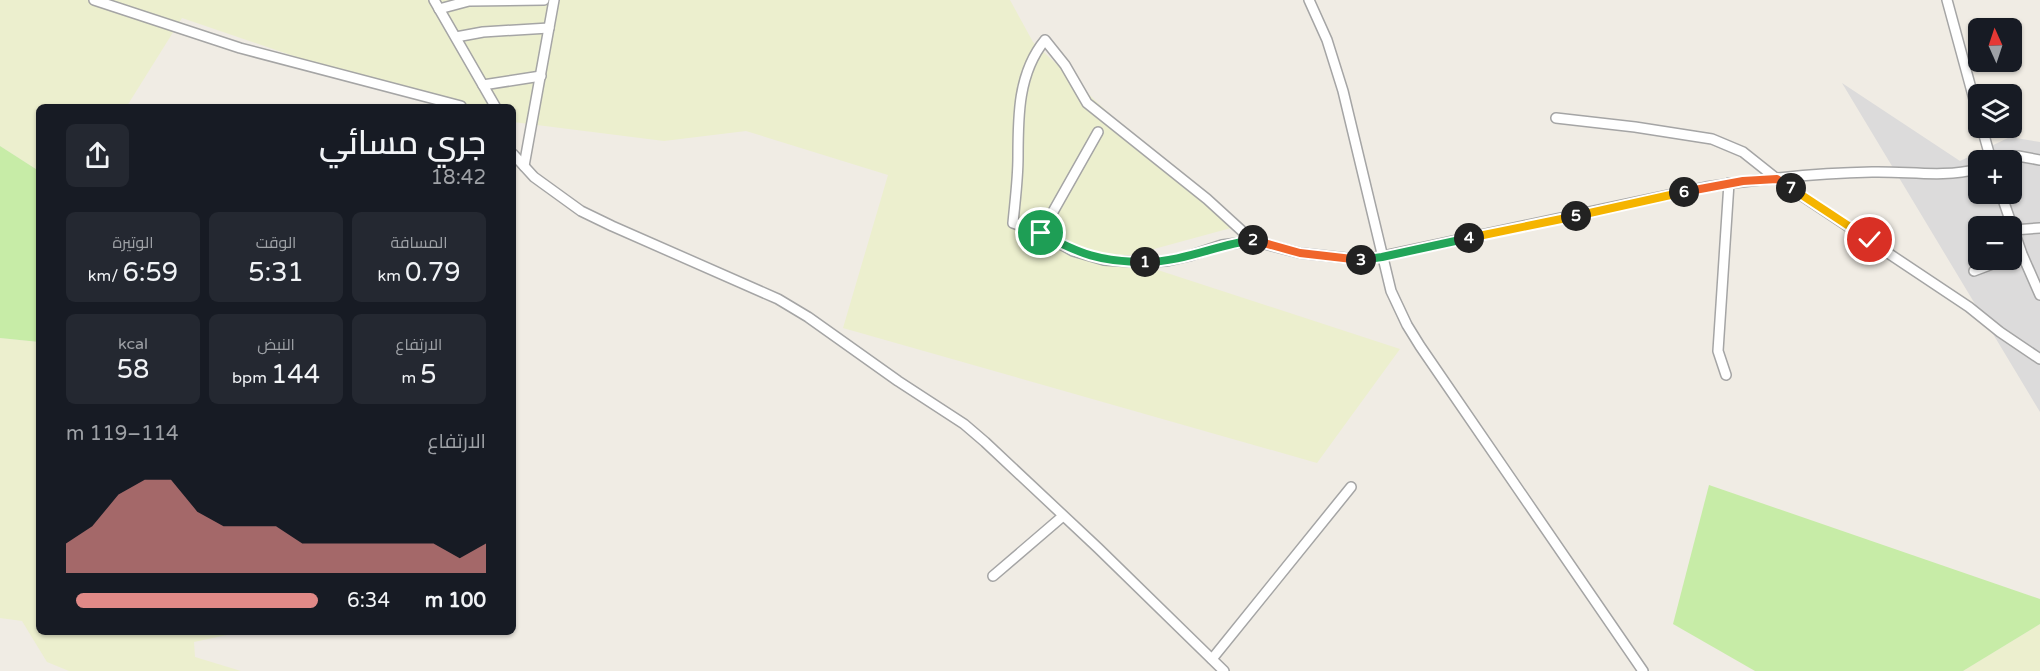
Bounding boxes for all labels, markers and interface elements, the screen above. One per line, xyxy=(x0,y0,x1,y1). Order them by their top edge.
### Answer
north arrow xyxy=(1968,18,2022,72)
map controls xyxy=(1968,18,2022,270)
button: layers xyxy=(1968,84,2022,138)
button: share xyxy=(66,124,129,187)
text: جري مسائي xyxy=(319,124,486,163)
button: + xyxy=(1968,150,2022,204)
text: 18:42 xyxy=(431,166,486,190)
pin: 7 xyxy=(1776,173,1806,203)
pin: 6 xyxy=(1669,177,1699,207)
text: 7 xyxy=(1786,178,1796,198)
text: 6 xyxy=(1679,182,1689,202)
pin: 5 xyxy=(1561,201,1591,231)
text: 5 xyxy=(1571,206,1581,226)
pin xyxy=(1015,207,1066,258)
pin xyxy=(1844,214,1895,265)
icon: arrive xyxy=(1024,216,1057,249)
button: − xyxy=(1968,216,2022,270)
pin: 4 xyxy=(1454,223,1484,253)
icon: check xyxy=(1853,223,1886,256)
pin: 2 xyxy=(1238,225,1268,255)
text: 4 xyxy=(1464,228,1474,248)
text: 2 xyxy=(1248,230,1258,250)
text: الوتيرة xyxy=(112,233,154,253)
text: الوقت xyxy=(256,233,296,253)
text: المسافة xyxy=(391,233,447,253)
pin: 3 xyxy=(1346,245,1376,275)
pin: 1 xyxy=(1130,247,1160,277)
text: 3 xyxy=(1356,250,1366,270)
text: 1 xyxy=(1140,252,1150,272)
text: 6:59 xyxy=(122,257,178,288)
text: 5:31 xyxy=(248,257,304,288)
text: 0.79 xyxy=(405,257,461,288)
text: /km xyxy=(88,266,122,286)
text: km xyxy=(377,266,405,286)
text: kcal xyxy=(118,334,148,354)
text: النبض xyxy=(257,335,295,355)
text: الارتفاع xyxy=(396,335,442,355)
text: 58 xyxy=(117,354,149,385)
text: 144 xyxy=(271,359,320,390)
text: 5 xyxy=(420,359,437,390)
text: bpm xyxy=(232,368,271,388)
text: m xyxy=(401,368,420,388)
text: 114–119 m xyxy=(66,422,179,446)
text: الارتفاع xyxy=(427,430,486,454)
text: 6:34 xyxy=(347,589,390,613)
text: 100 m xyxy=(425,589,486,613)

